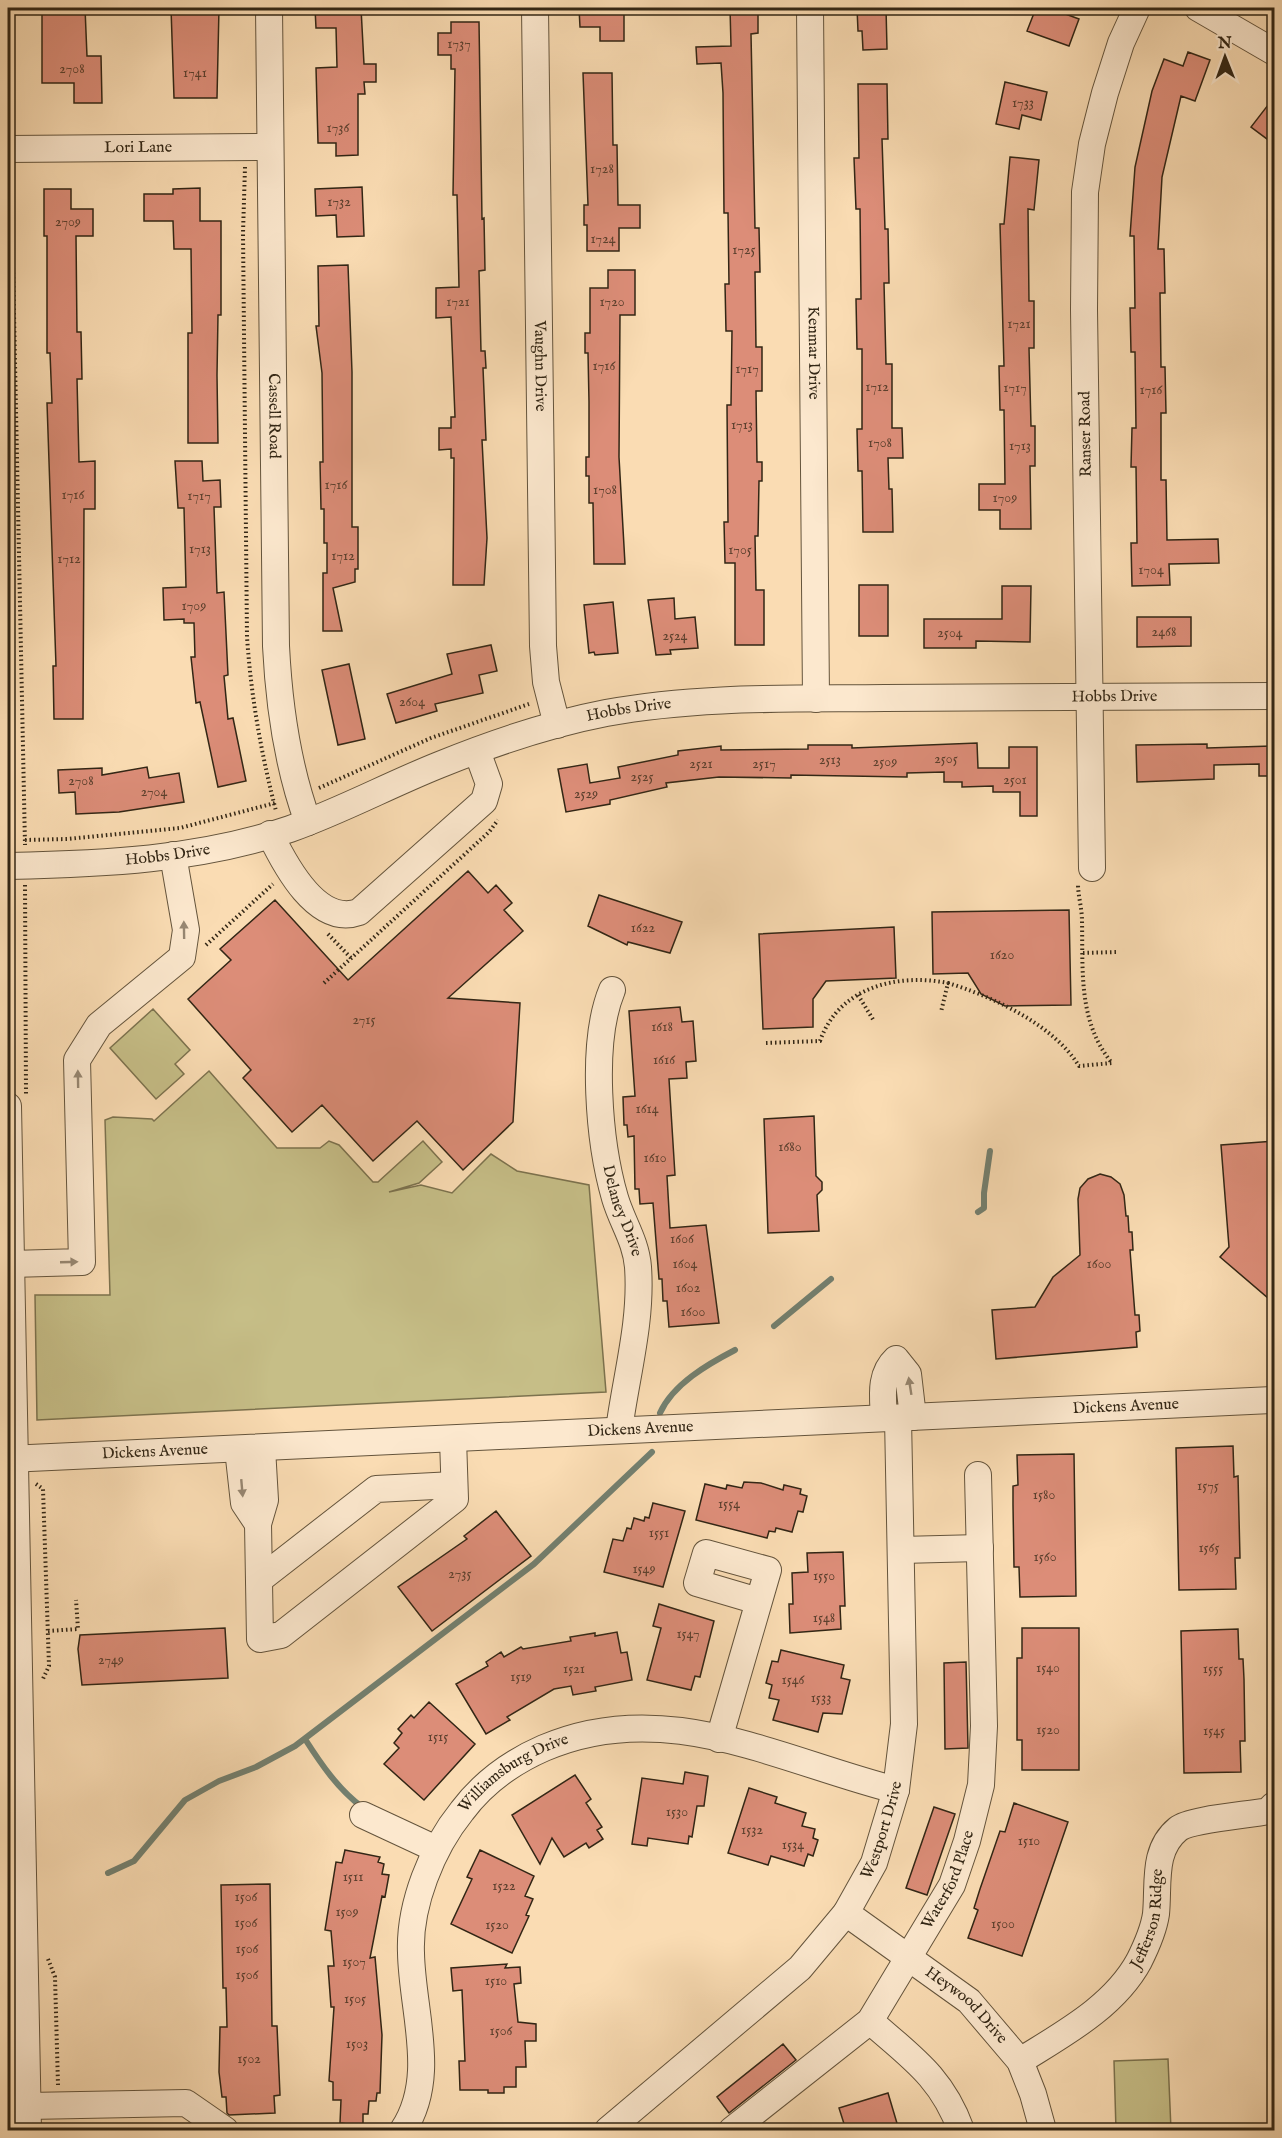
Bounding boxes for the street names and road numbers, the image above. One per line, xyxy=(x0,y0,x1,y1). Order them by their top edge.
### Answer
street label: Lori Lane xyxy=(104,138,172,158)
street label: Kenmar Drive xyxy=(803,306,823,400)
street label: Vaughn Drive xyxy=(529,319,550,412)
street label: Cassell Road xyxy=(263,373,284,459)
street label: Ranser Road xyxy=(1075,390,1097,477)
street label: Hobbs Drive xyxy=(1071,687,1157,707)
street label: Hobbs Drive xyxy=(585,694,672,727)
street label: Hobbs Drive xyxy=(124,840,212,871)
street label: Delaney Drive xyxy=(597,1163,646,1259)
street label: Dickens Avenue xyxy=(1072,1394,1179,1419)
street label: Dickens Avenue xyxy=(587,1417,694,1442)
street label: Dickens Avenue xyxy=(101,1440,208,1465)
street label: Williamsburg Drive xyxy=(454,1730,571,1817)
street label: Westport Drive xyxy=(857,1780,907,1883)
street label: Waterford Place xyxy=(918,1829,979,1933)
street label: Jefferson Ridge xyxy=(1125,1868,1168,1975)
street label: Heywood Drive xyxy=(921,1963,1011,2048)

